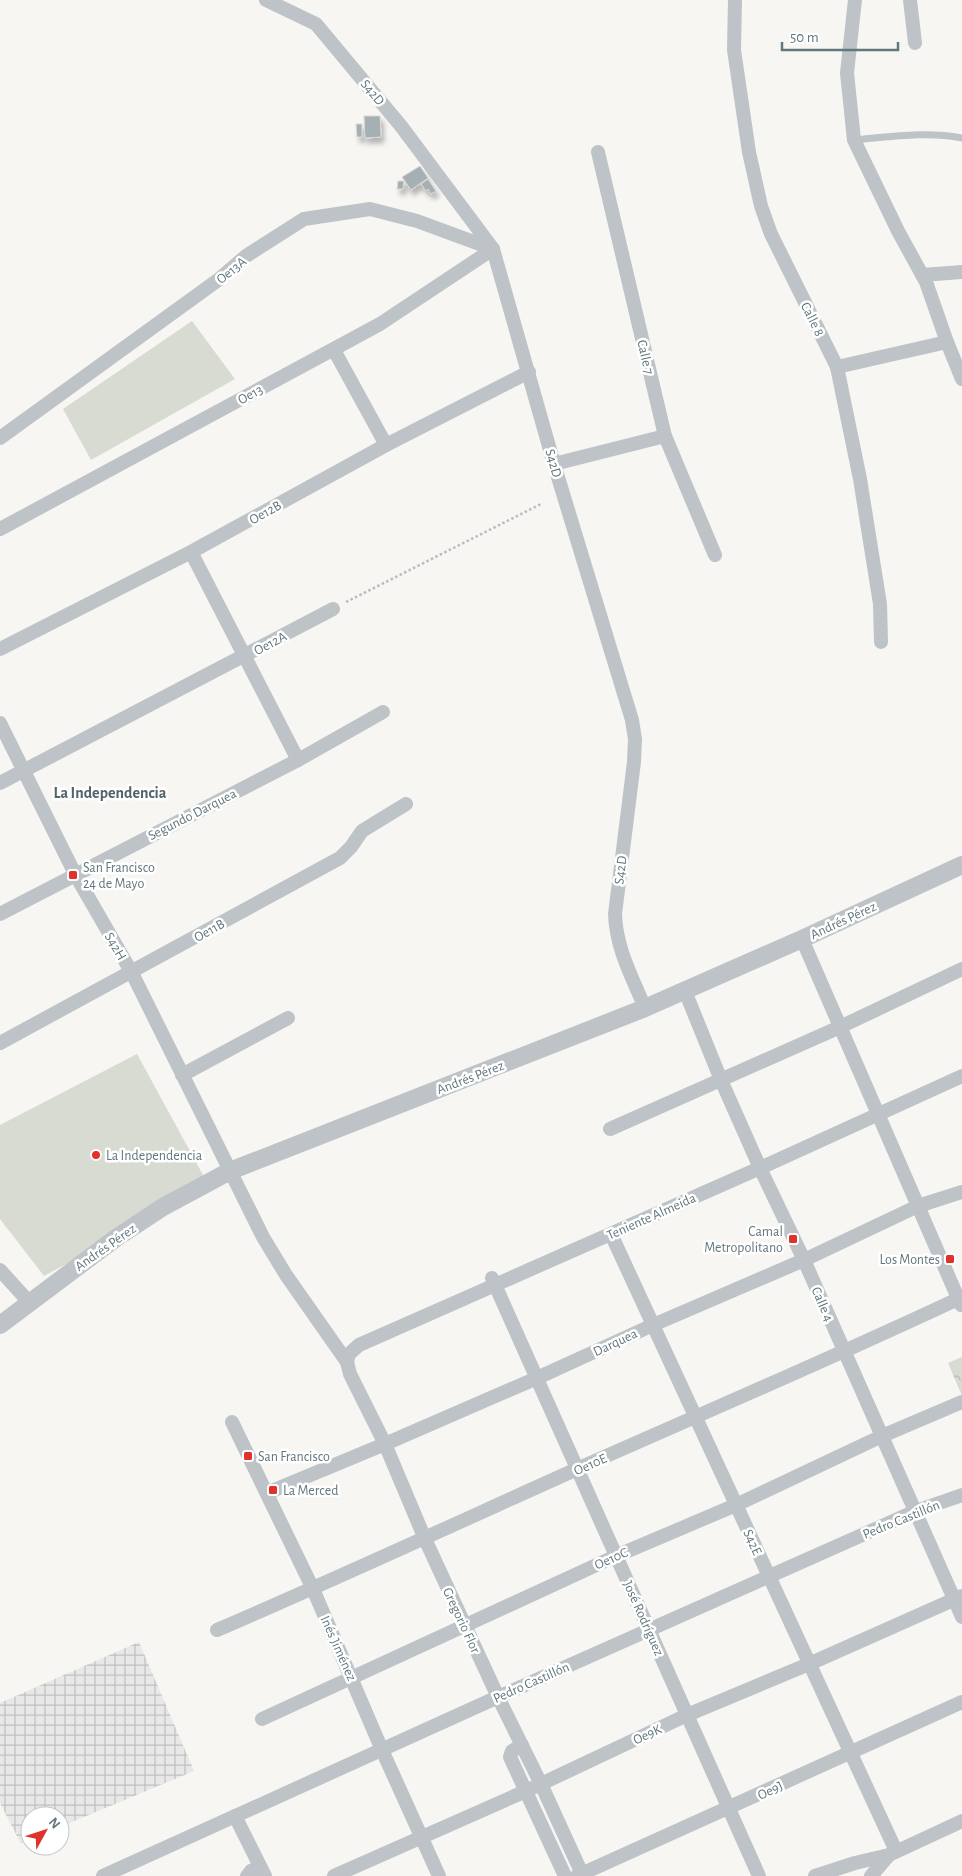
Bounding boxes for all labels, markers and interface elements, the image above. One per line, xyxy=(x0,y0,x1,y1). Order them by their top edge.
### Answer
scale bar xyxy=(782,20,898,52)
text: 50 m xyxy=(790,30,819,45)
street label: S42D xyxy=(358,77,387,108)
street label: Oe13A xyxy=(214,255,249,287)
street label: Calle 8 xyxy=(798,300,826,339)
street label: Calle 7 xyxy=(634,338,656,376)
street label: Oe13 xyxy=(236,382,265,407)
street label: S42D xyxy=(542,448,564,479)
street label: Oe12B xyxy=(247,498,284,527)
street label: Oe12A xyxy=(252,630,289,658)
district label: La Independencia xyxy=(54,785,167,801)
street label: Segundo Darquea xyxy=(146,786,239,843)
street label: S42D xyxy=(612,855,630,885)
place label: San Francisco 24 de Mayo xyxy=(83,861,155,891)
marker: San Francisco 24 de Mayo xyxy=(67,869,79,881)
street label: Andrés Pérez xyxy=(808,900,879,942)
street label: Oe11B xyxy=(192,917,227,945)
street label: S42H xyxy=(102,930,129,963)
street label: Andrés Pérez xyxy=(435,1059,506,1097)
marker: La Independencia xyxy=(90,1149,102,1161)
place label: La Independencia xyxy=(106,1149,203,1163)
street label: Teniente Almeida xyxy=(605,1191,699,1243)
street label: Andrés Pérez xyxy=(73,1222,139,1274)
place label: Camal Metropolitano xyxy=(704,1225,783,1255)
marker: Camal Metropolitano xyxy=(787,1233,799,1245)
place label: Los Montes xyxy=(879,1253,940,1267)
marker: Los Montes xyxy=(944,1253,956,1265)
street label: Calle 4 xyxy=(809,1285,836,1324)
street label: Darquea xyxy=(591,1326,640,1359)
marker: San Francisco xyxy=(242,1450,254,1462)
place label: San Francisco xyxy=(258,1450,330,1464)
street label: Oe10E xyxy=(572,1451,609,1478)
marker: La Merced xyxy=(267,1484,279,1496)
place label: La Merced xyxy=(283,1484,338,1498)
street label: Pedro Castillón xyxy=(861,1498,942,1542)
street label: S42E xyxy=(740,1527,764,1558)
street label: Oe10C xyxy=(593,1545,630,1572)
street label: José Rodríguez xyxy=(620,1579,666,1658)
street label: Gregorio Flor xyxy=(440,1586,483,1656)
street label: Inés Jiménez xyxy=(318,1614,359,1683)
street label: Pedro Castillón xyxy=(491,1660,572,1706)
street label: Oe9K xyxy=(631,1722,664,1748)
street label: Oe9J xyxy=(756,1779,785,1803)
north arrow xyxy=(20,1806,70,1856)
text: N xyxy=(46,1815,63,1832)

